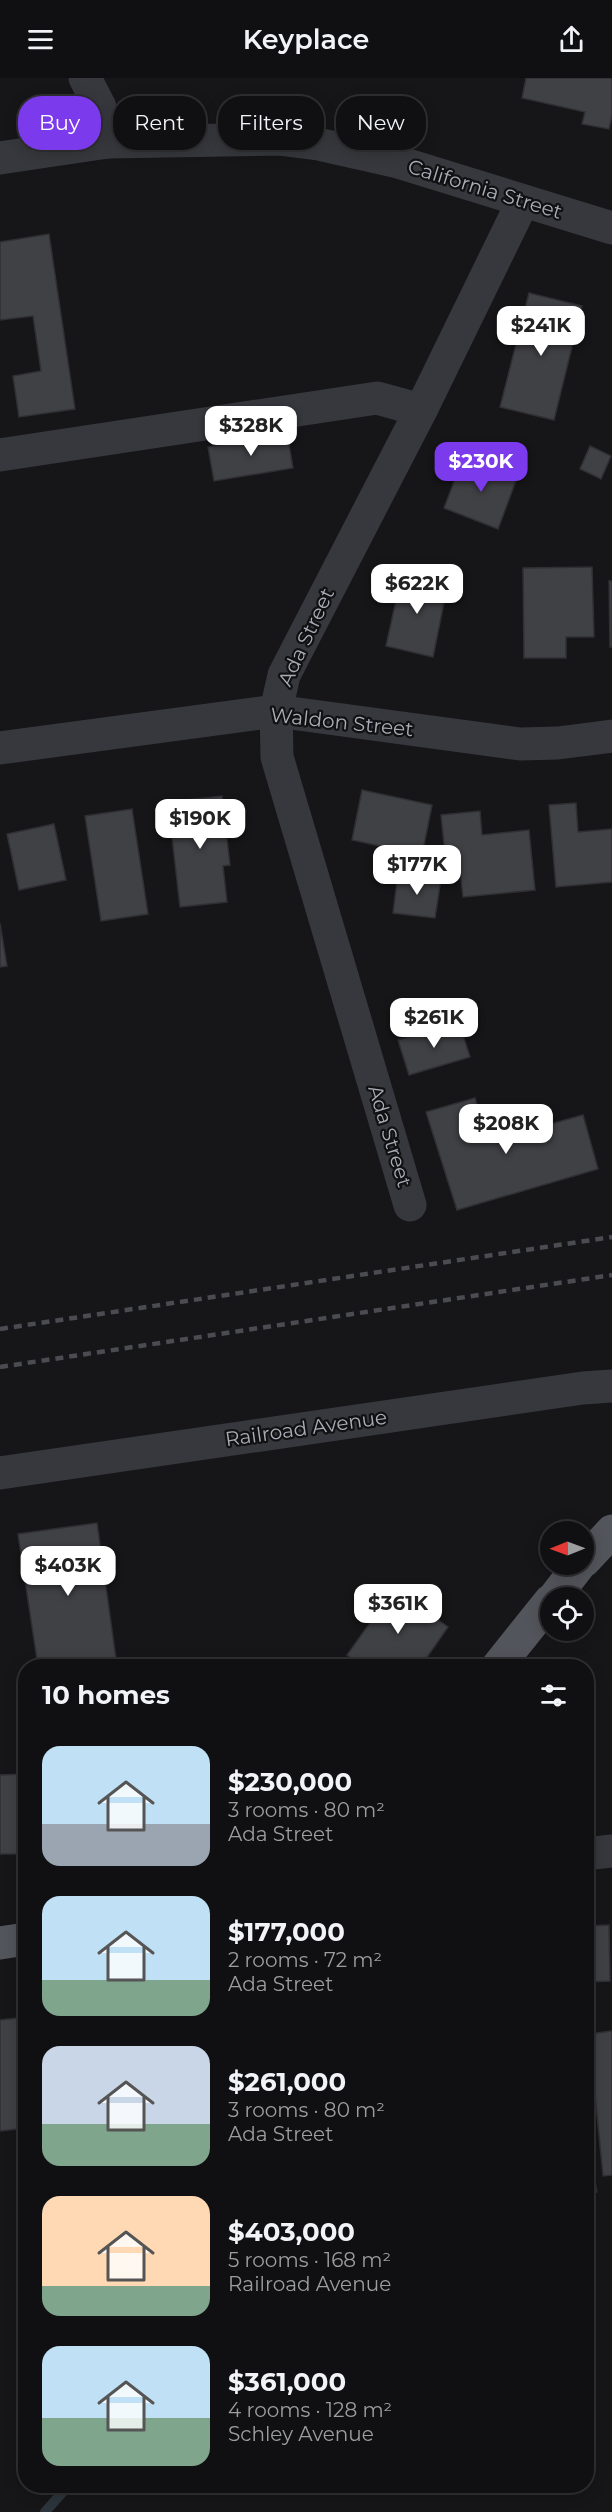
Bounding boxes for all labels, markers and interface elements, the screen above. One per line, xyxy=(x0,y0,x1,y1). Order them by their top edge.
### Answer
icon: menu xyxy=(24,23,57,56)
text: Keyplace xyxy=(243,23,369,56)
icon: share xyxy=(555,23,588,56)
chip: Buy xyxy=(18,96,101,150)
chip: Rent xyxy=(113,96,206,150)
chip: Filters xyxy=(218,96,324,150)
chip: New xyxy=(336,96,426,150)
street label: California Street xyxy=(405,154,565,224)
pin: $241K xyxy=(499,306,583,357)
text: $241K xyxy=(511,313,571,337)
pin: $328K xyxy=(209,406,293,457)
text: $328K xyxy=(219,413,283,437)
pin: $230K xyxy=(439,442,523,493)
text: $230K xyxy=(449,449,513,473)
pin: $622K xyxy=(375,564,459,615)
text: $622K xyxy=(385,571,449,595)
street label: Ada Street xyxy=(273,584,339,690)
street label: Waldon Street xyxy=(269,703,415,741)
pin: $190K xyxy=(158,799,242,850)
text: $190K xyxy=(169,806,231,830)
pin: $177K xyxy=(375,845,459,896)
text: $177K xyxy=(387,852,447,876)
pin: $261K xyxy=(392,998,476,1049)
text: $261K xyxy=(404,1005,464,1029)
street label: Ada Street xyxy=(363,1082,417,1190)
pin: $208K xyxy=(464,1104,548,1155)
text: $208K xyxy=(473,1111,539,1135)
street label: Railroad Avenue xyxy=(223,1405,389,1451)
north arrow xyxy=(540,1521,594,1575)
map controls xyxy=(540,1521,594,1641)
pin: $403K xyxy=(26,1546,110,1597)
text: $403K xyxy=(35,1553,101,1577)
pin: $361K xyxy=(356,1584,440,1635)
button: locate xyxy=(540,1587,594,1641)
text: $361K xyxy=(368,1591,428,1615)
text: 10 homes xyxy=(42,1679,170,1711)
icon: filters xyxy=(537,1679,570,1712)
text: $230,000 xyxy=(228,1766,352,1798)
icon: home xyxy=(90,1770,162,1842)
text: 3 rooms · 80 m² xyxy=(228,1798,385,1822)
text: Ada Street xyxy=(228,1822,333,1846)
text: $177,000 xyxy=(228,1916,345,1948)
icon: home xyxy=(90,1920,162,1992)
text: 2 rooms · 72 m² xyxy=(228,1948,382,1972)
text: Ada Street xyxy=(228,1972,333,1996)
text: $261,000 xyxy=(228,2066,346,2098)
icon: home xyxy=(90,2070,162,2142)
text: 3 rooms · 80 m² xyxy=(228,2098,385,2122)
text: Ada Street xyxy=(228,2122,333,2146)
text: $403,000 xyxy=(228,2216,355,2248)
icon: home xyxy=(90,2220,162,2292)
text: 5 rooms · 168 m² xyxy=(228,2248,391,2272)
text: Railroad Avenue xyxy=(228,2272,391,2296)
text: $361,000 xyxy=(228,2366,346,2398)
icon: home xyxy=(90,2370,162,2442)
text: 4 rooms · 128 m² xyxy=(228,2398,392,2422)
text: Schley Avenue xyxy=(228,2422,374,2446)

